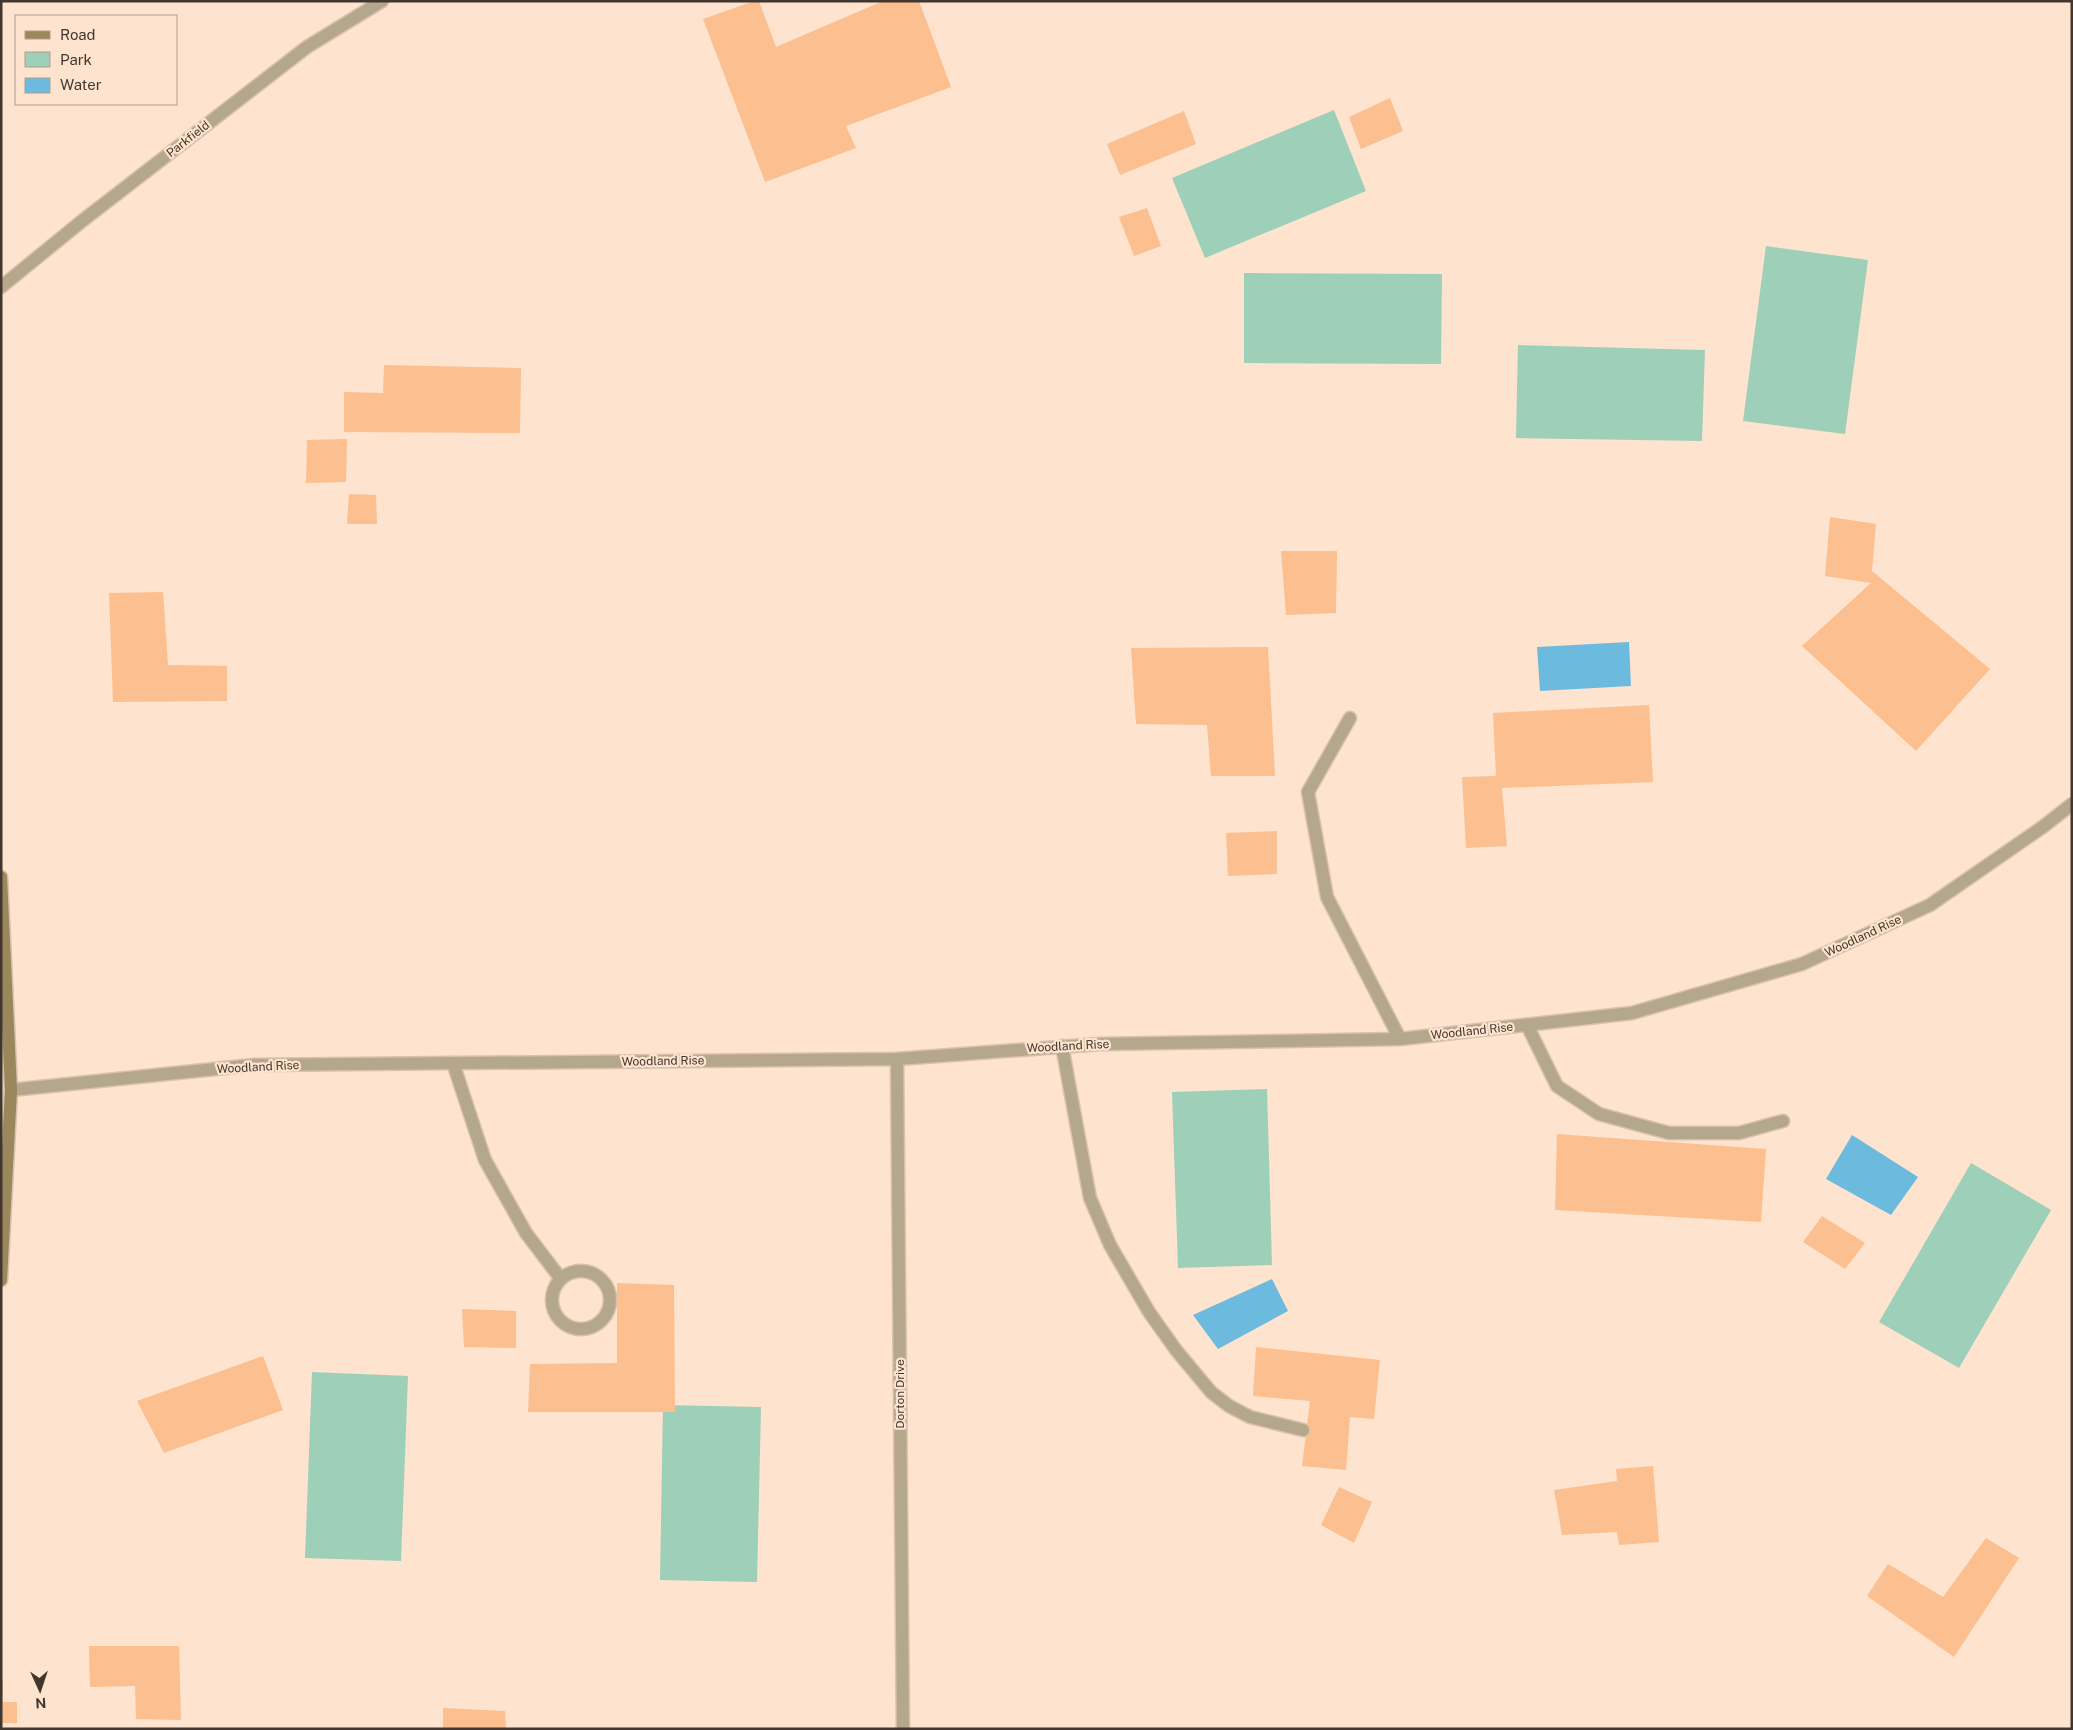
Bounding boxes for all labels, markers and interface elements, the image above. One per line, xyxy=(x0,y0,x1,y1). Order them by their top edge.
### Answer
legend xyxy=(15,15,178,105)
text: Road xyxy=(60,26,96,43)
text: Park xyxy=(60,51,92,68)
text: Water xyxy=(60,76,102,93)
street label: Parkfield xyxy=(164,118,212,160)
street label: Woodland Rise xyxy=(1823,912,1904,960)
street label: Woodland Rise xyxy=(1430,1020,1514,1042)
street label: Woodland Rise xyxy=(1026,1037,1110,1055)
street label: Woodland Rise xyxy=(621,1053,705,1069)
street label: Woodland Rise xyxy=(216,1058,300,1076)
street label: Dorton Drive xyxy=(893,1359,907,1429)
north arrow xyxy=(15,1665,65,1715)
text: N xyxy=(35,1695,47,1711)

